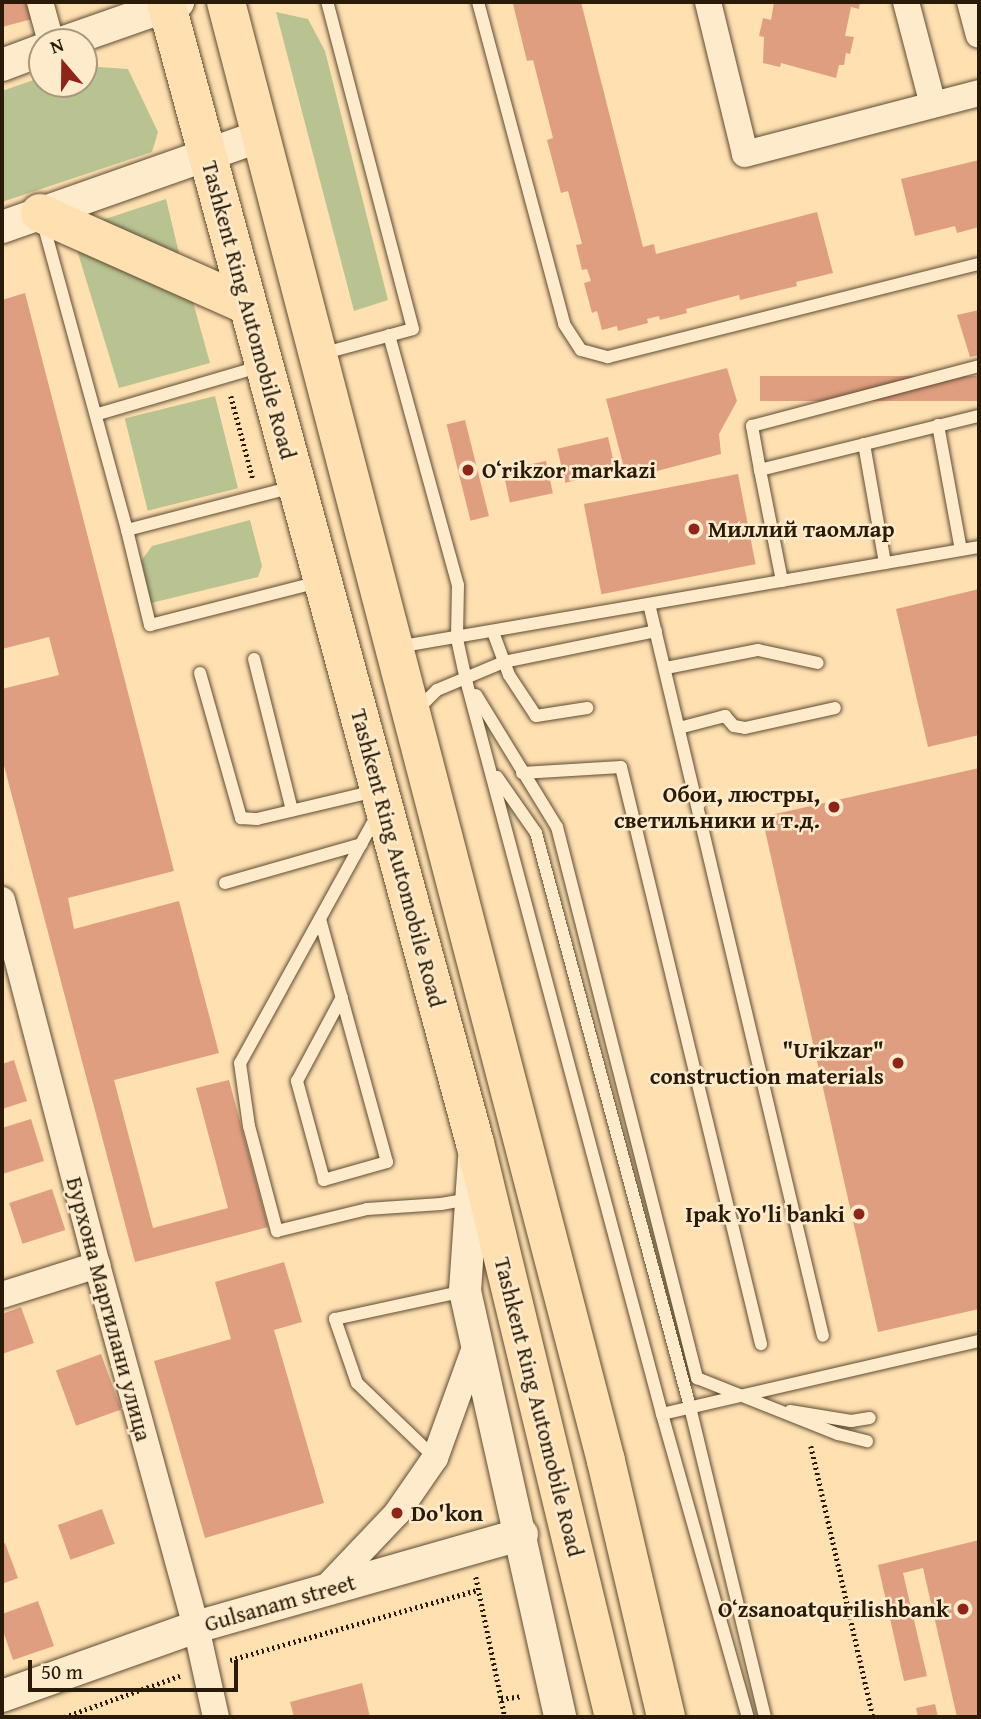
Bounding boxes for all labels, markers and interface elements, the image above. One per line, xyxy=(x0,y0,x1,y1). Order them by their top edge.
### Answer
north arrow xyxy=(28,28,98,98)
text: N xyxy=(46,30,67,60)
street label: Tashkent Ring Automobile Road xyxy=(196,158,302,462)
place label: Oʻrikzor markazi xyxy=(482,456,656,484)
marker: Oʻrikzor markazi xyxy=(460,462,476,478)
place label: Миллий таомлар xyxy=(708,515,895,543)
marker: Миллий таомлар xyxy=(686,521,702,537)
street label: Tashkent Ring Automobile Road xyxy=(345,706,451,1010)
place label: Обои, люстры, светильники и т.д. xyxy=(614,780,820,834)
marker: Обои, люстры, светильники и т.д. xyxy=(826,799,842,815)
place label: "Urikzar" construction materials xyxy=(650,1036,884,1090)
marker: "Urikzar" construction materials xyxy=(890,1055,906,1071)
street label: Бурхона Маргилани улица xyxy=(60,1174,158,1444)
place label: Ipak Yo'li banki xyxy=(685,1200,845,1228)
marker: Ipak Yo'li banki xyxy=(851,1206,867,1222)
street label: Tashkent Ring Automobile Road xyxy=(488,1254,590,1560)
place label: Do'kon xyxy=(411,1499,483,1527)
marker: Do'kon xyxy=(389,1505,405,1521)
street label: Gulsanam street xyxy=(201,1568,359,1638)
place label: Oʻzsanoatqurilishbank xyxy=(718,1595,949,1623)
marker: Oʻzsanoatqurilishbank xyxy=(955,1601,971,1617)
scale bar xyxy=(32,1646,242,1690)
text: 50 m xyxy=(41,1656,83,1687)

